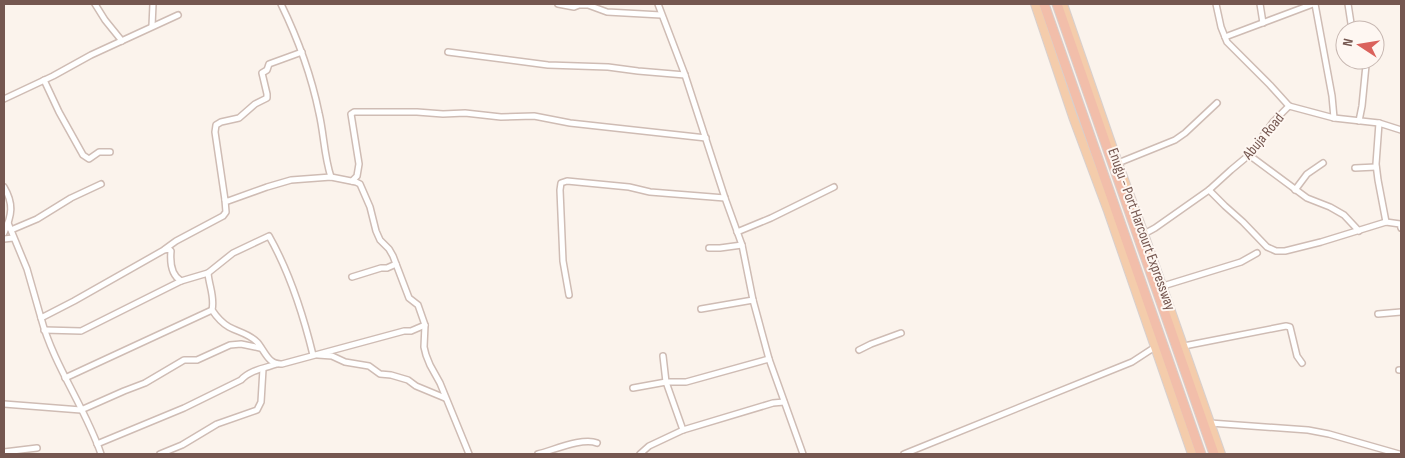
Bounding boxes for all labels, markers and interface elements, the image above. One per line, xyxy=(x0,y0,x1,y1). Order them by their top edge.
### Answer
north arrow xyxy=(1335,20,1385,70)
text: N xyxy=(1339,37,1357,48)
street label: Abuja Road xyxy=(1238,109,1288,164)
street label: Enugu - Port Harcourt Expressway xyxy=(1103,145,1180,313)

